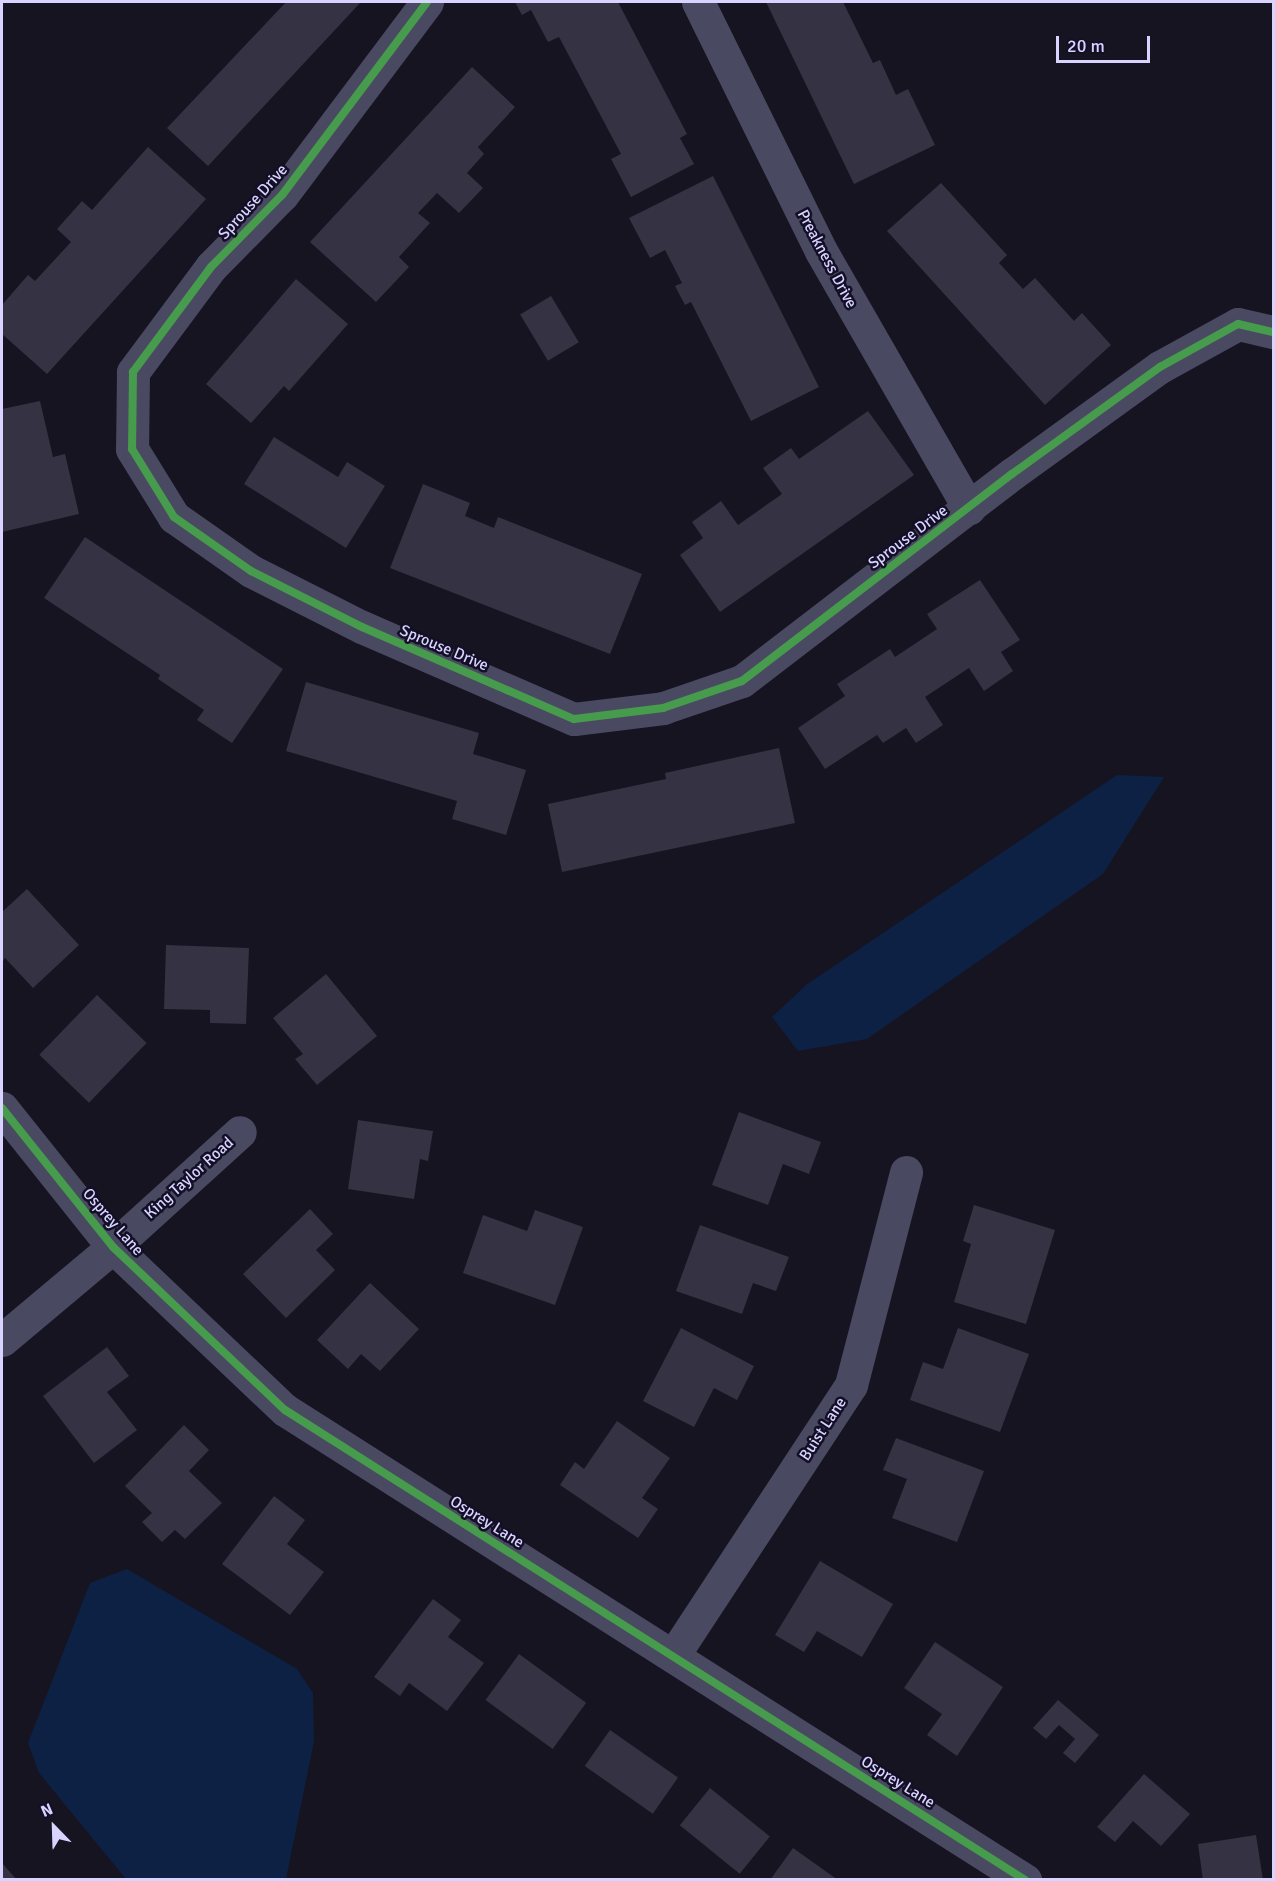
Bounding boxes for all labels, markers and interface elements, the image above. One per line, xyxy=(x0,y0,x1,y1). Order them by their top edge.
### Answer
scale bar xyxy=(1059,24,1154,62)
text: 20 m xyxy=(1067,35,1105,57)
street label: Sprouse Drive xyxy=(214,161,292,243)
street label: Preakness Drive xyxy=(793,207,861,311)
street label: Sprouse Drive xyxy=(865,501,951,573)
street label: Sprouse Drive xyxy=(397,621,491,675)
street label: King Taylor Road xyxy=(141,1133,237,1223)
street label: Osprey Lane xyxy=(78,1184,148,1260)
street label: Buist Lane xyxy=(795,1394,851,1464)
street label: Osprey Lane xyxy=(447,1492,527,1552)
street label: Osprey Lane xyxy=(858,1752,938,1812)
north arrow xyxy=(24,1797,84,1857)
text: N xyxy=(38,1799,56,1822)

